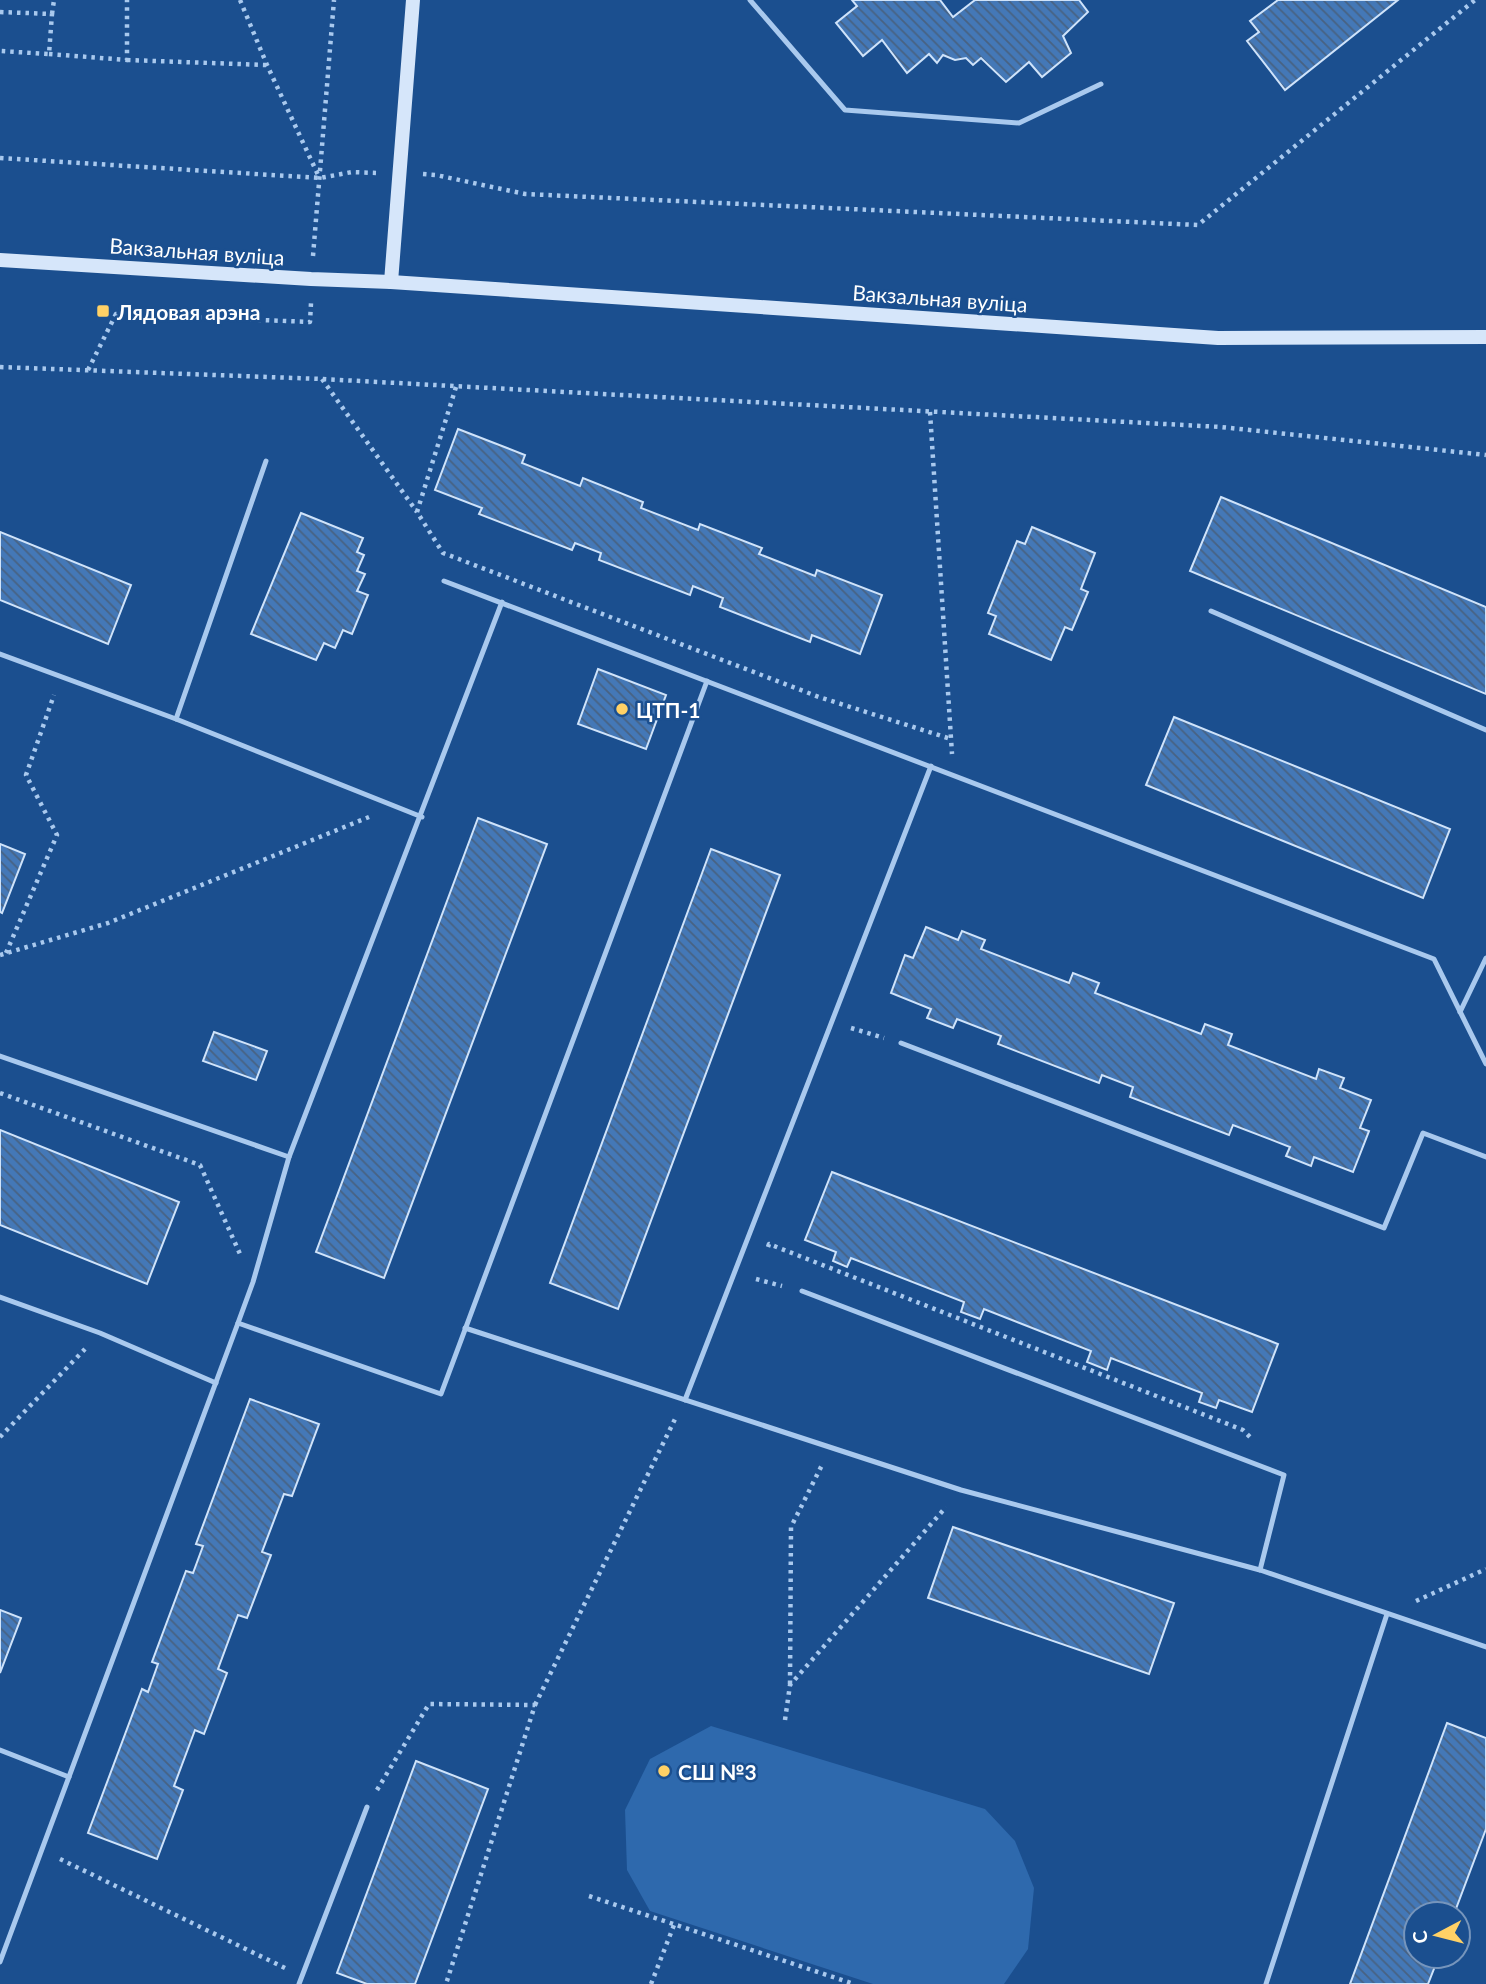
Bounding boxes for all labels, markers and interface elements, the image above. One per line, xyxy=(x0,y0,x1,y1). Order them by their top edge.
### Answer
street label: Вакзальная вуліца xyxy=(109,232,285,270)
street label: Вакзальная вуліца xyxy=(852,279,1028,317)
place label: Лядовая арэна xyxy=(116,299,260,324)
marker: Лядовая арэна xyxy=(95,303,111,319)
place label: ЦТП-1 xyxy=(636,697,700,722)
marker: ЦТП-1 xyxy=(614,701,630,717)
place label: СШ №3 xyxy=(678,1759,757,1784)
marker: СШ №3 xyxy=(656,1763,672,1779)
north arrow xyxy=(1402,1900,1472,1970)
text: С xyxy=(1407,1929,1432,1945)

